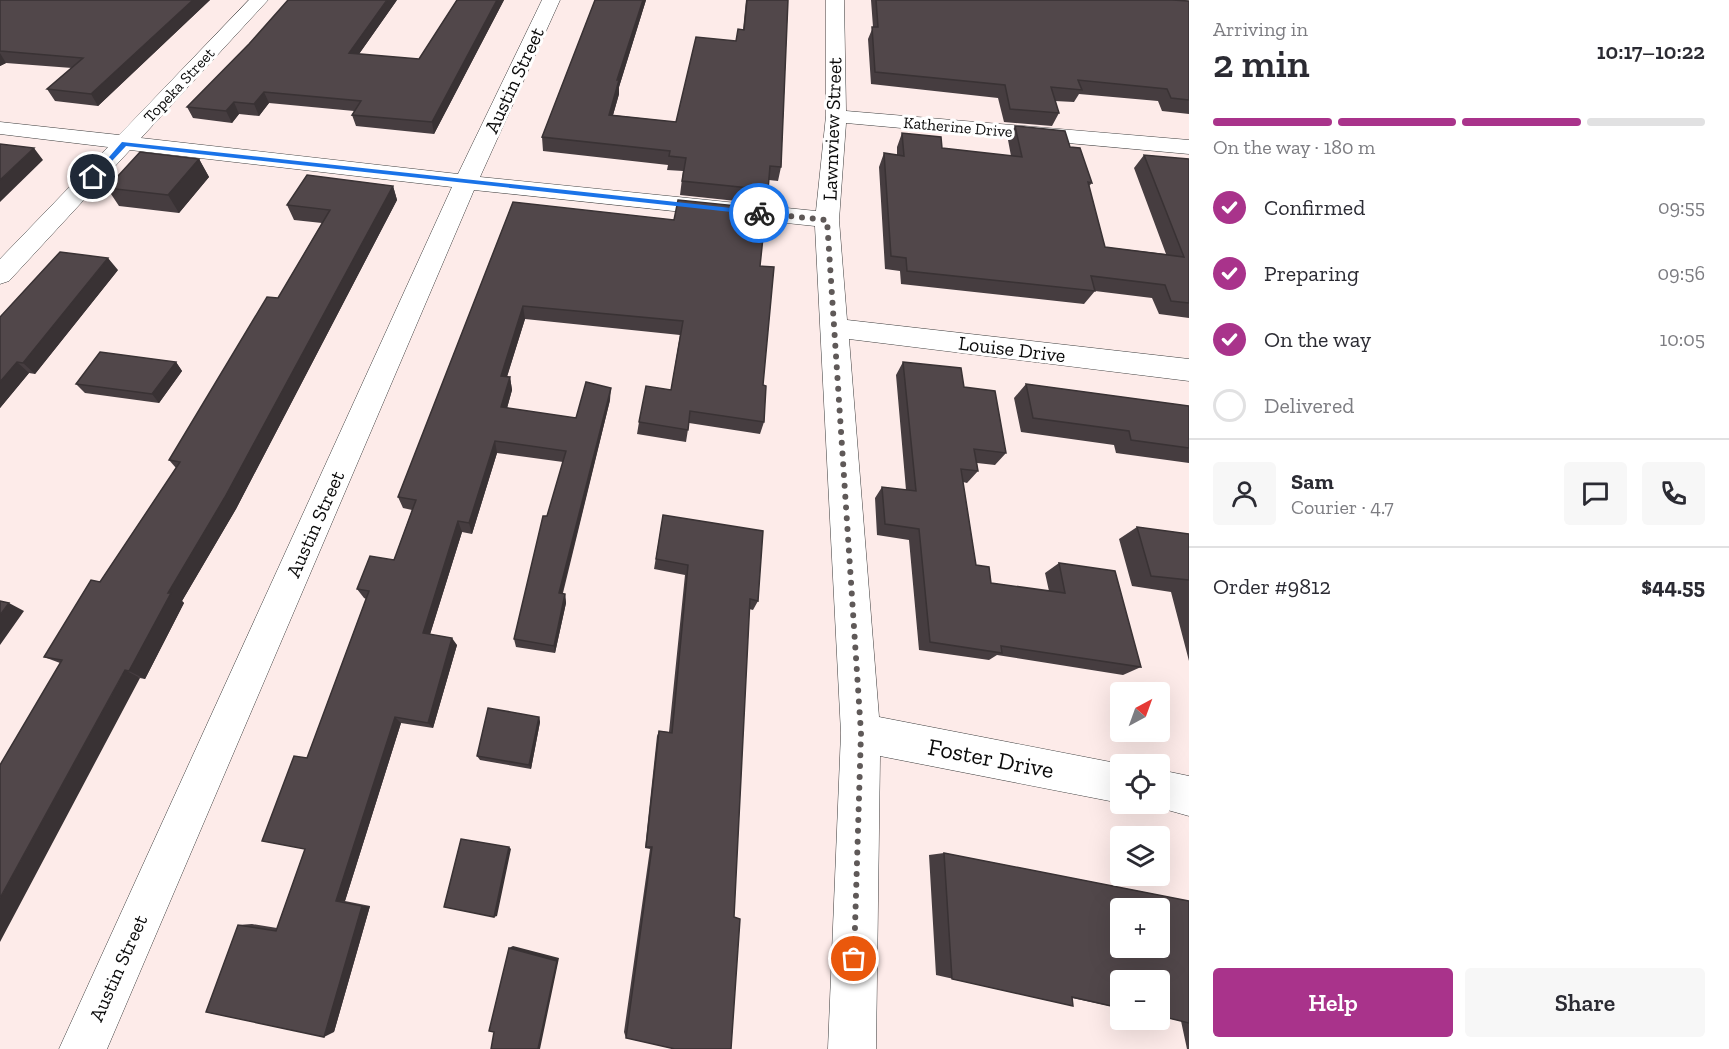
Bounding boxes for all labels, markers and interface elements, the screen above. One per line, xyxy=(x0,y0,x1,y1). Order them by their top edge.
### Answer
text: Arriving in xyxy=(1213,17,1308,41)
street label: Austin Street xyxy=(479,23,549,137)
text: 10:17–10:22 xyxy=(1597,38,1705,65)
text: 2 min xyxy=(1213,40,1310,87)
street label: Topeka Street xyxy=(140,44,218,126)
street label: Lawnview Street xyxy=(818,56,847,201)
street label: Katherine Drive xyxy=(903,113,1013,141)
text: On the way · 180 m xyxy=(1213,135,1375,159)
pin xyxy=(67,151,118,202)
icon: home xyxy=(76,160,109,193)
courier xyxy=(729,183,789,243)
icon: check xyxy=(1213,191,1246,224)
text: Confirmed xyxy=(1264,194,1365,221)
text: 09:55 xyxy=(1658,195,1705,219)
icon: bike xyxy=(743,197,776,230)
icon: check xyxy=(1213,257,1246,290)
text: Preparing xyxy=(1264,260,1359,287)
text: 09:56 xyxy=(1658,261,1705,285)
icon: check xyxy=(1213,323,1246,356)
text: On the way xyxy=(1264,326,1371,353)
text: 10:05 xyxy=(1660,327,1705,351)
street label: Louise Drive xyxy=(957,331,1067,367)
text: Delivered xyxy=(1264,392,1354,419)
button: person xyxy=(1213,462,1276,525)
button: chat xyxy=(1564,462,1627,525)
button: phone xyxy=(1642,462,1705,525)
street label: Austin Street xyxy=(281,466,349,581)
text: Sam xyxy=(1291,468,1334,495)
text: Courier · 4.7 xyxy=(1291,495,1394,519)
text: Order #9812 xyxy=(1213,573,1331,600)
text: $44.55 xyxy=(1641,573,1705,600)
north arrow xyxy=(1110,682,1170,742)
map controls xyxy=(1110,682,1170,1030)
street label: Foster Drive xyxy=(926,732,1056,784)
button: locate xyxy=(1110,754,1170,814)
button: layers xyxy=(1110,826,1170,886)
button: + xyxy=(1110,898,1170,958)
street label: Austin Street xyxy=(84,910,152,1025)
pin xyxy=(828,933,879,984)
icon: bag xyxy=(837,942,870,975)
button: Help xyxy=(1213,968,1453,1037)
button: Share xyxy=(1465,968,1705,1037)
button: − xyxy=(1110,970,1170,1030)

